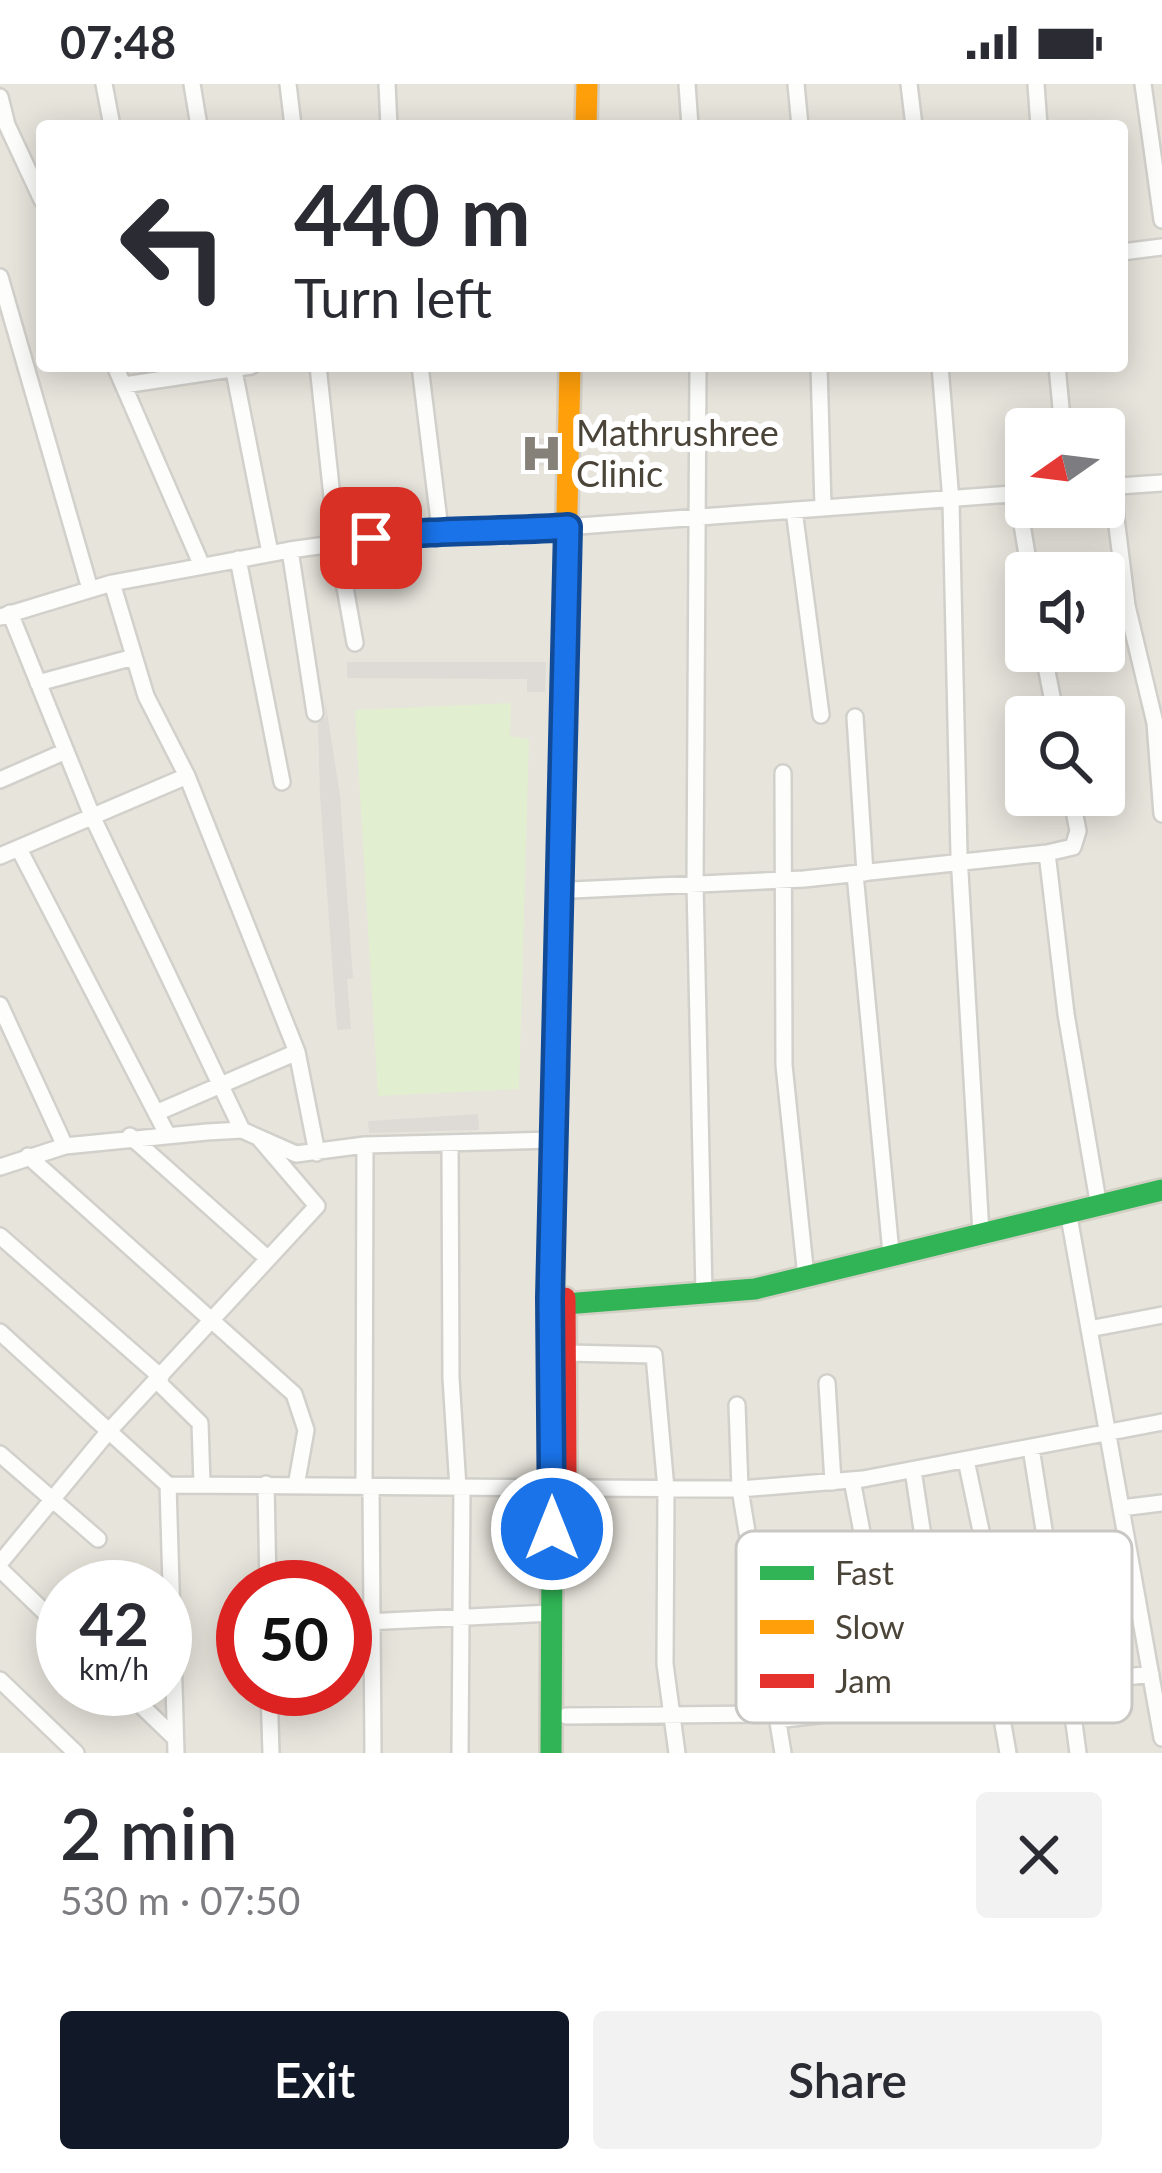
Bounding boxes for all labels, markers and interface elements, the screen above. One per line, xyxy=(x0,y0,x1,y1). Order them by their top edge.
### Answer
text: 07:48 xyxy=(60,15,176,69)
text: 440 m xyxy=(294,163,531,264)
icon: left xyxy=(96,168,252,324)
text: Turn left xyxy=(294,265,492,330)
north arrow xyxy=(1005,408,1125,528)
map controls xyxy=(1005,408,1125,816)
place label: Mathrushree Clinic xyxy=(576,410,779,495)
hospital icon: Mathrushree Clinic xyxy=(519,430,565,476)
pin xyxy=(320,487,422,589)
icon: arrive xyxy=(338,505,404,571)
button: sound xyxy=(1005,552,1125,672)
button: search xyxy=(1005,696,1125,816)
position arrow xyxy=(489,1466,615,1592)
legend xyxy=(736,1531,1132,1723)
text: Fast xyxy=(835,1552,894,1592)
speed limit sign: 50 xyxy=(216,1560,372,1716)
text: 42 xyxy=(79,1587,149,1659)
text: Slow xyxy=(835,1606,905,1646)
text: km/h xyxy=(79,1650,149,1686)
text: Jam xyxy=(835,1660,892,1700)
text: 2 min xyxy=(60,1789,238,1875)
button: close xyxy=(976,1792,1102,1918)
text: 530 m · 07:50 xyxy=(60,1877,300,1923)
button: Exit xyxy=(60,2011,569,2149)
button: Share xyxy=(593,2011,1102,2149)

